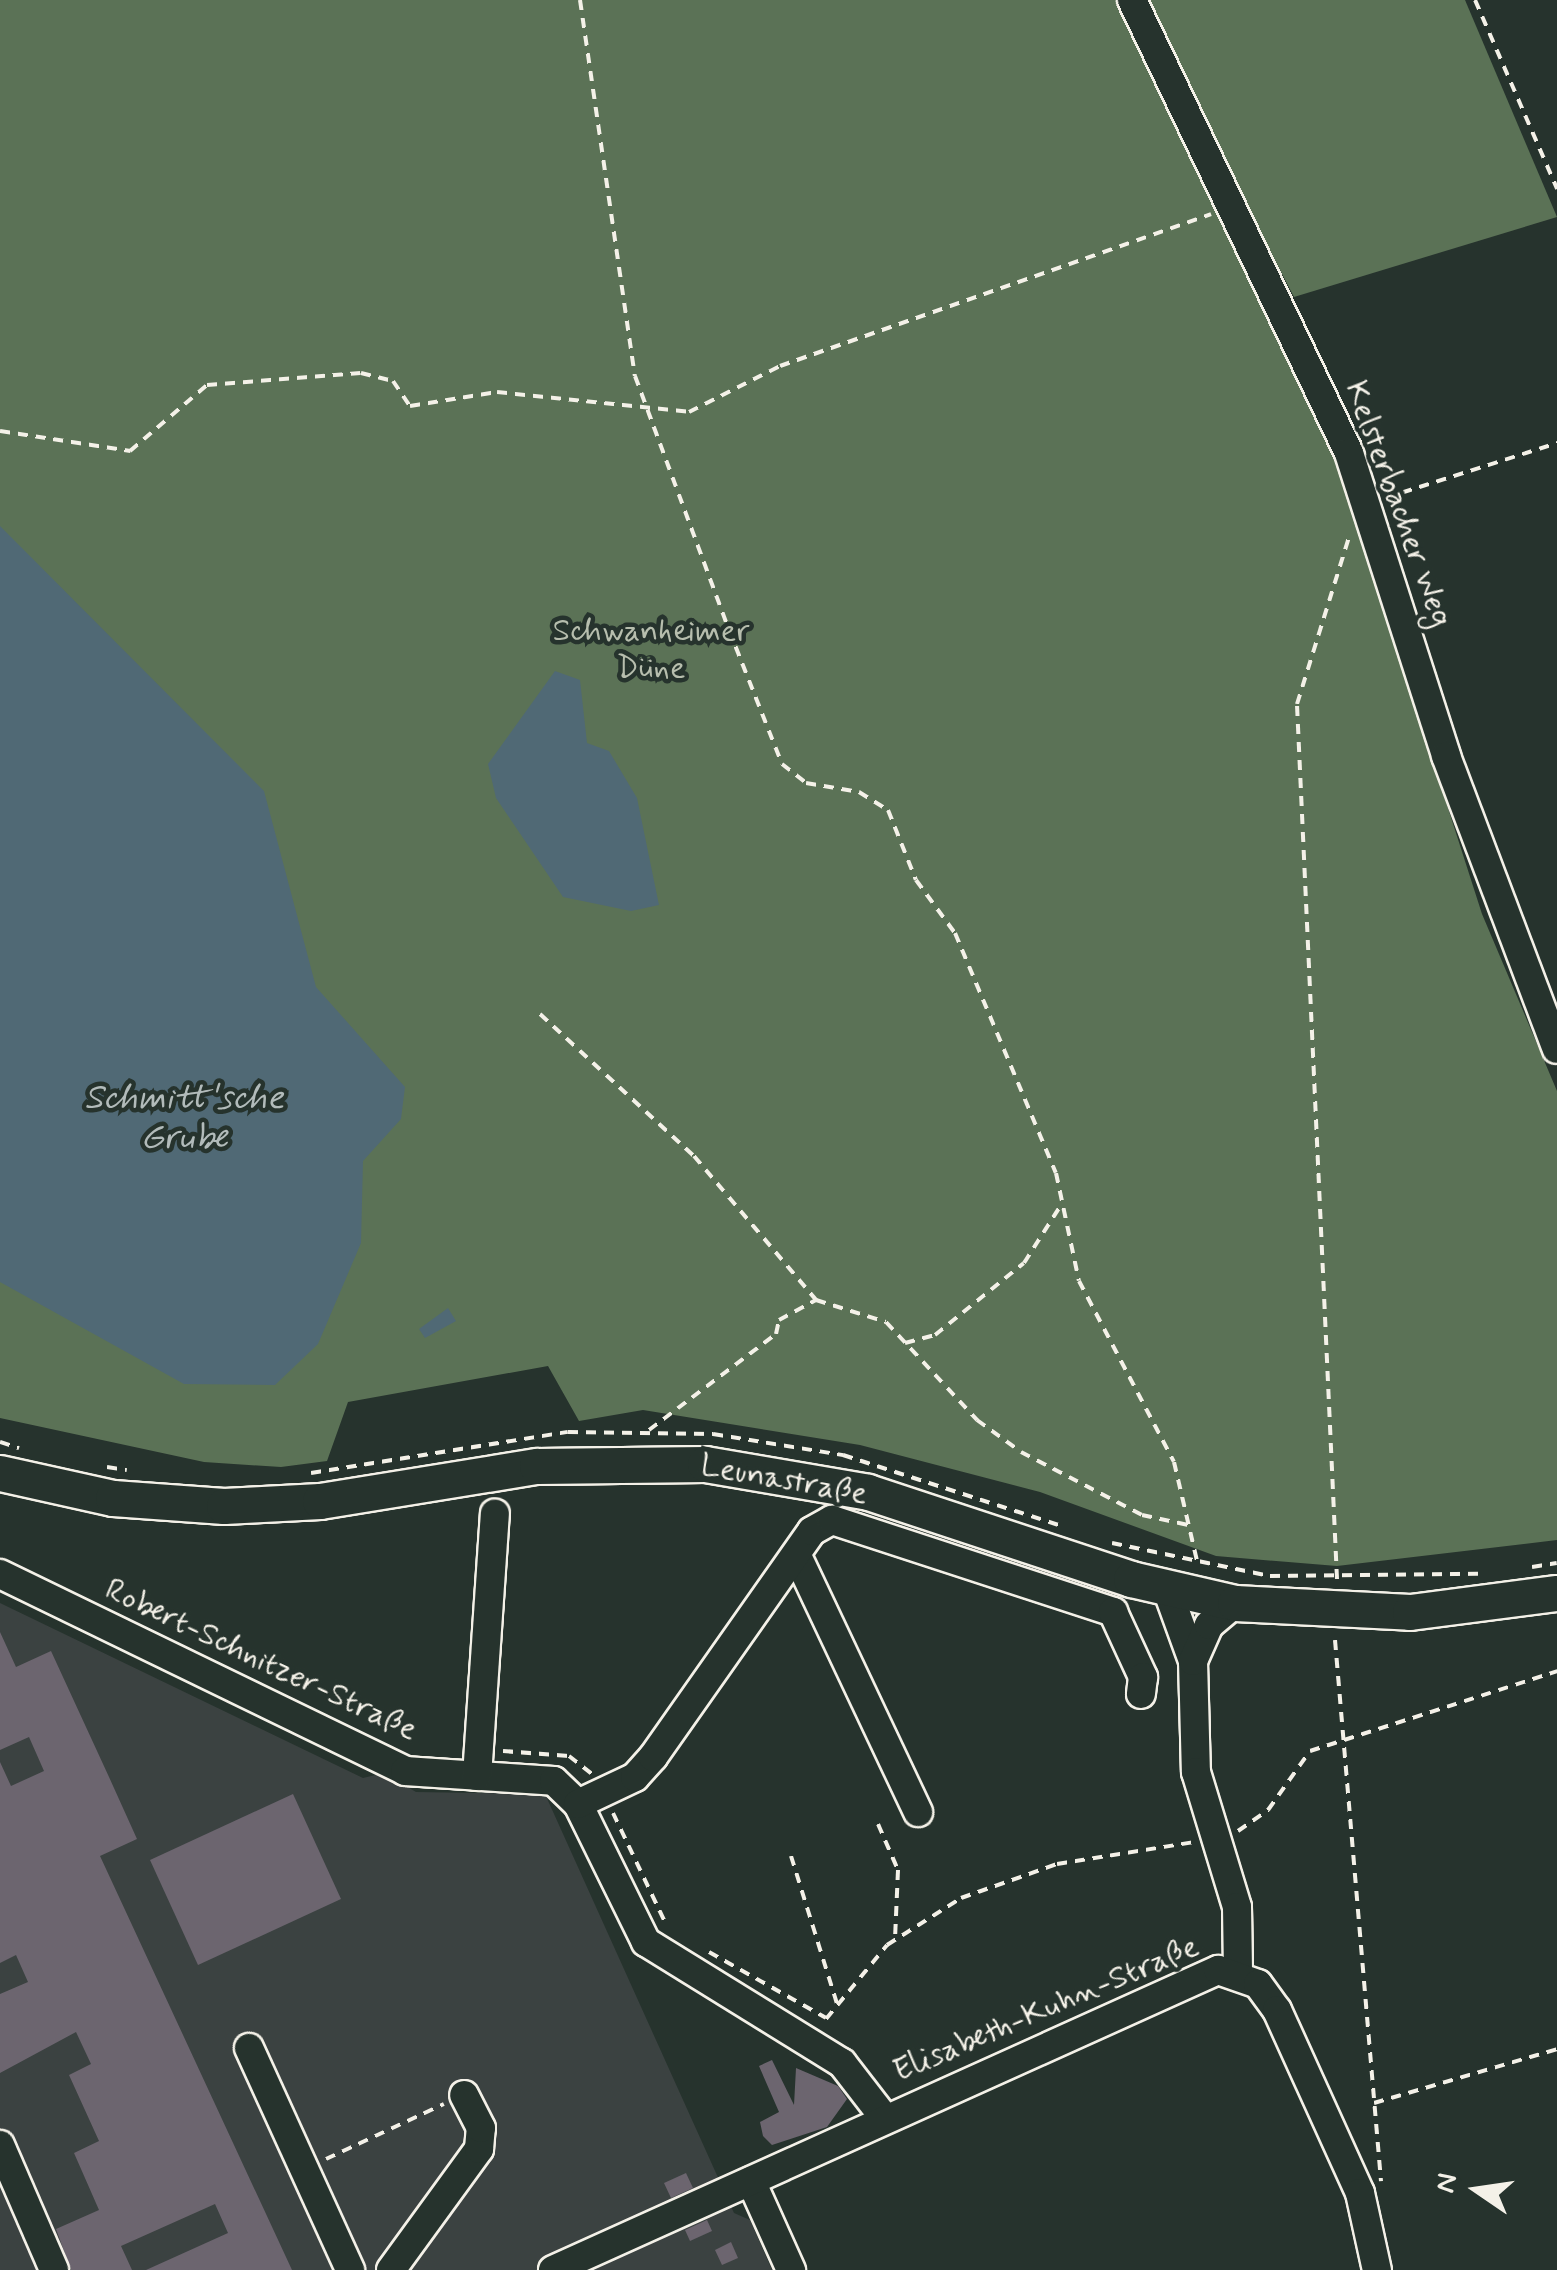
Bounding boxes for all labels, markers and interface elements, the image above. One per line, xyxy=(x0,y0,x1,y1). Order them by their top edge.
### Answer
street label: Kelsterbacher Weg xyxy=(1336,375,1460,633)
park label: Schwanheimer Düne xyxy=(553,613,749,688)
water label: Schmitt'sche Grube xyxy=(84,1077,284,1159)
street label: Leunastraße xyxy=(698,1446,870,1514)
street label: Robert-Schnitzer-Straße xyxy=(99,1571,423,1749)
street label: Elisabeth-Kuhn-Straße xyxy=(887,1927,1205,2091)
north arrow xyxy=(1427,2140,1527,2240)
text: N xyxy=(1427,2170,1467,2196)

